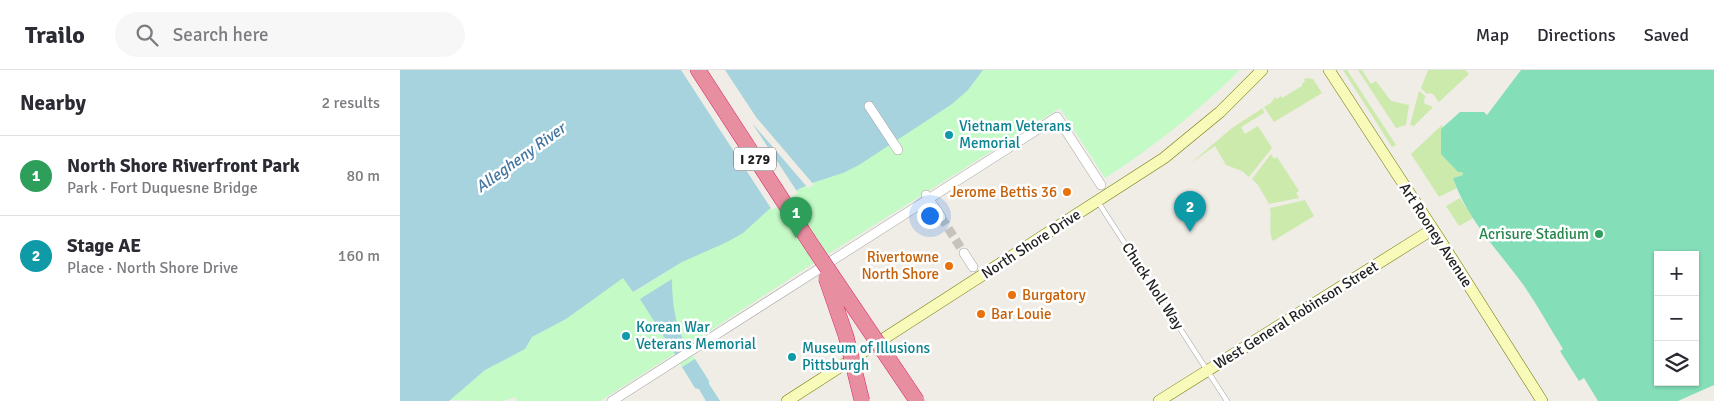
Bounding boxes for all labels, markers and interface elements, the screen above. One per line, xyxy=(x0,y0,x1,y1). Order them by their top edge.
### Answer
search box xyxy=(115,12,465,57)
text: Trailo xyxy=(25,20,85,50)
icon: search xyxy=(133,21,161,49)
text: Search here xyxy=(173,23,269,47)
text: Map xyxy=(1476,24,1509,46)
text: Directions xyxy=(1537,24,1616,46)
text: Saved xyxy=(1644,24,1689,46)
text: Nearby xyxy=(20,90,86,116)
text: 2 results xyxy=(321,93,380,113)
water label: Allegheny River xyxy=(472,117,571,197)
place label: Vietnam Veterans Memorial xyxy=(959,117,1072,152)
marker: Vietnam Veterans Memorial xyxy=(943,129,955,141)
road number: I 279 xyxy=(734,148,776,170)
text: North Shore Riverfront Park xyxy=(67,154,300,178)
text: 1 xyxy=(32,166,40,186)
text: 80 m xyxy=(346,166,380,186)
text: Park · Fort Duquesne Bridge xyxy=(67,178,258,198)
street label: Art Rooney Avenue xyxy=(1396,179,1476,291)
place label: Jerome Bettis 36 xyxy=(950,183,1057,201)
marker: Jerome Bettis 36 xyxy=(1061,186,1073,198)
pin: 2 xyxy=(1174,191,1206,232)
pin: 1 xyxy=(780,197,812,238)
your location xyxy=(917,203,943,229)
street label: North Shore Drive xyxy=(978,205,1084,283)
place label: Acrisure Stadium xyxy=(1479,225,1589,243)
marker: Acrisure Stadium xyxy=(1593,228,1605,240)
text: Stage AE xyxy=(67,234,141,258)
street label: Chuck Noll Way xyxy=(1118,239,1188,333)
text: 2 xyxy=(32,246,40,266)
text: 160 m xyxy=(338,246,380,266)
place label: Rivertowne North Shore xyxy=(861,248,939,283)
map controls xyxy=(1654,251,1699,386)
button: + xyxy=(1654,251,1699,296)
street label: West General Robinson Street xyxy=(1211,257,1381,373)
text: Place · North Shore Drive xyxy=(67,258,238,278)
marker: Rivertowne North Shore xyxy=(943,260,955,272)
place label: Burgatory xyxy=(1022,286,1086,304)
marker: Burgatory xyxy=(1006,289,1018,301)
button: − xyxy=(1654,296,1699,341)
place label: Bar Louie xyxy=(991,305,1051,323)
marker: Bar Louie xyxy=(975,308,987,320)
place label: Korean War Veterans Memorial xyxy=(636,318,756,353)
marker: Korean War Veterans Memorial xyxy=(620,330,632,342)
place label: Museum of Illusions Pittsburgh xyxy=(802,339,931,374)
button: layers xyxy=(1654,341,1699,386)
marker: Museum of Illusions Pittsburgh xyxy=(786,351,798,363)

